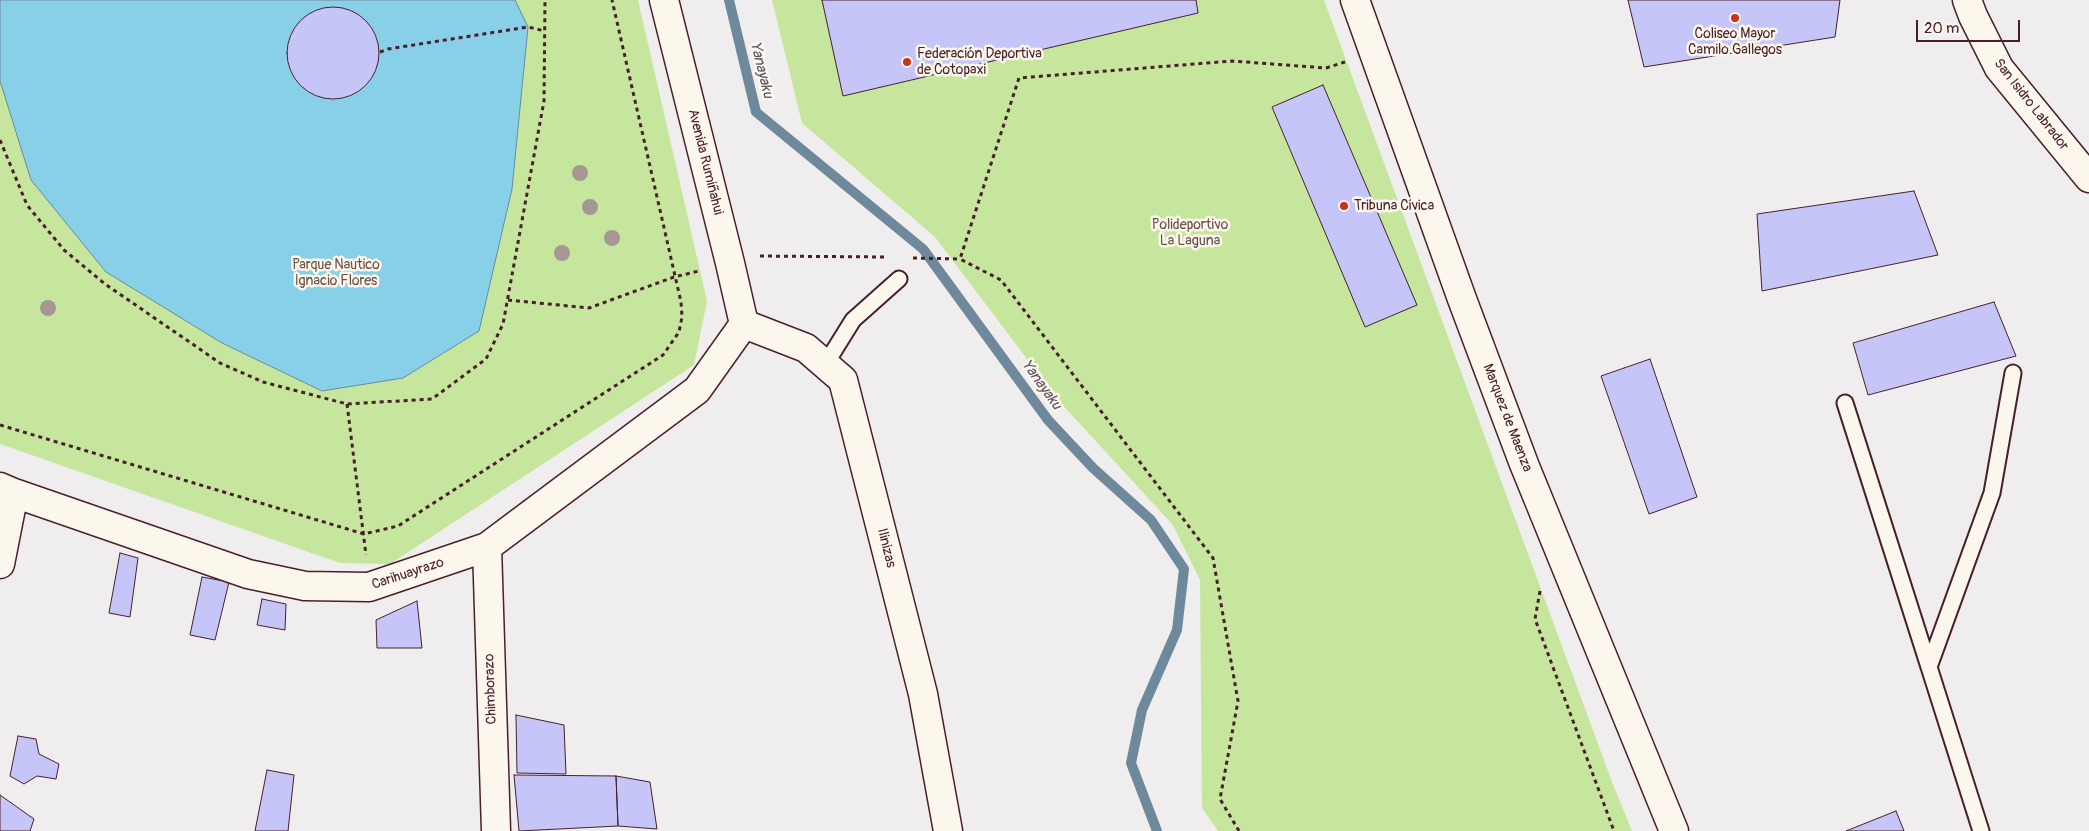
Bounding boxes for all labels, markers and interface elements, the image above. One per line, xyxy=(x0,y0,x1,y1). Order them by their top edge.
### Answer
scale bar xyxy=(1919,10,2023,42)
marker: Coliseo Mayor Camilo Gallegos xyxy=(1729,12,1741,24)
text: 20 m xyxy=(1924,19,1959,38)
place label: Coliseo Mayor Camilo Gallegos xyxy=(1688,26,1782,58)
water label: Yanayaku xyxy=(745,40,777,100)
place label: Federación Deportiva de Cotopaxi xyxy=(917,46,1042,78)
marker: Federación Deportiva de Cotopaxi xyxy=(901,56,913,68)
street label: San Isidro Labrador xyxy=(1990,56,2072,154)
street label: Avenida Rumiñahui xyxy=(684,107,726,217)
place label: Tribuna Civica xyxy=(1354,198,1434,214)
marker: Tribuna Civica xyxy=(1338,200,1350,212)
park label: Polideportivo La Laguna xyxy=(1152,217,1228,250)
park label: Parque Nautico Ignacio Flores xyxy=(292,257,380,290)
water label: Yanayaku xyxy=(1017,357,1065,413)
street label: Marquez de Maenza xyxy=(1479,362,1535,474)
street label: Ilinizas xyxy=(873,527,899,569)
street label: Carihuayrazo xyxy=(370,554,446,594)
street label: Chimborazo xyxy=(481,653,501,725)

